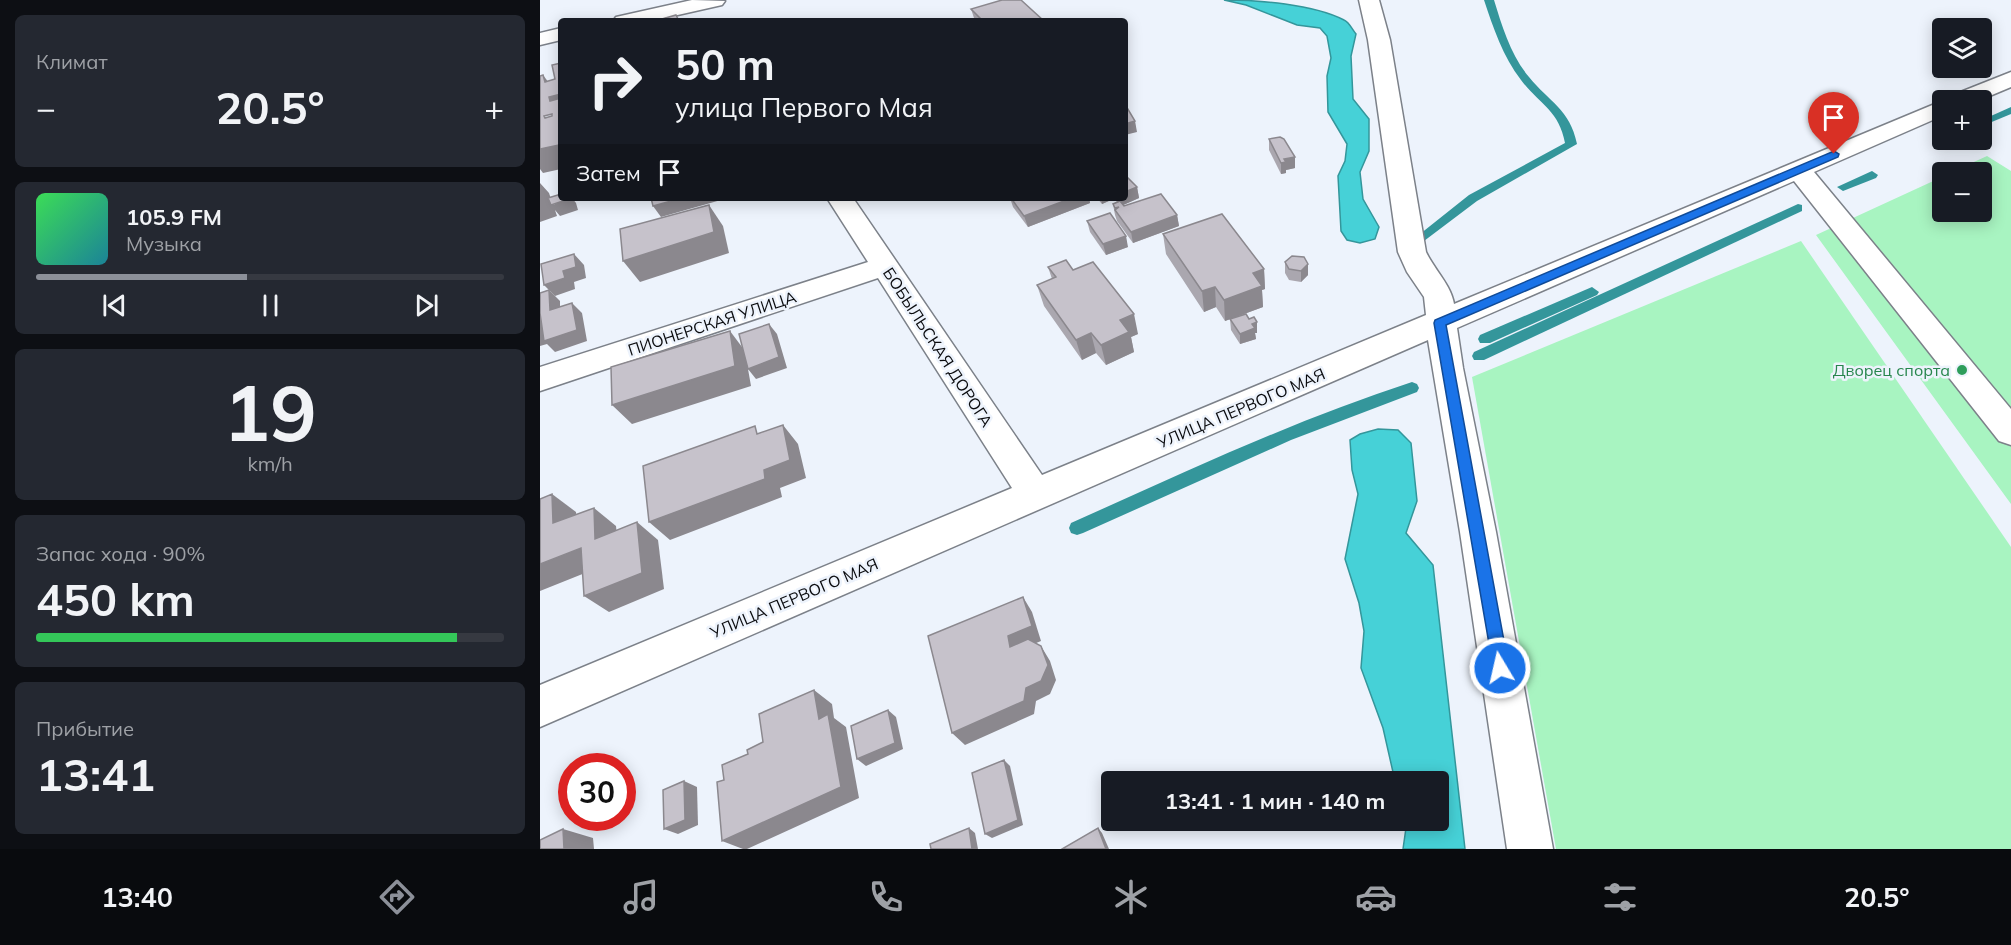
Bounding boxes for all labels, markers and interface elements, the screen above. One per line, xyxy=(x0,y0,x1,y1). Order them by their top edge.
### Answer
map controls xyxy=(1932,18,1992,222)
button: layers xyxy=(1932,18,1992,78)
text: 50 m xyxy=(675,38,775,91)
icon: right xyxy=(576,42,654,120)
text: Климат xyxy=(36,49,108,74)
text: 20.5° xyxy=(215,79,325,135)
text: − xyxy=(36,87,56,128)
text: + xyxy=(484,87,504,128)
text: улица Первого Мая xyxy=(675,90,933,124)
button: + xyxy=(1932,90,1992,150)
pin xyxy=(1808,92,1859,154)
icon: arrive xyxy=(1817,101,1850,134)
icon: arrive xyxy=(653,156,686,189)
text: Затем xyxy=(576,159,641,187)
button: − xyxy=(1932,162,1992,222)
text: 105.9 FM xyxy=(126,203,222,231)
text: Музыка xyxy=(126,231,202,256)
street label: БОБЫЛЬСКАЯ ДОРОГА xyxy=(879,263,997,431)
street label: ПИОНЕРСКАЯ УЛИЦА xyxy=(625,286,799,360)
icon: previous xyxy=(98,289,131,322)
icon: pause xyxy=(254,289,287,322)
icon: next xyxy=(410,289,443,322)
place label: Дворец спорта xyxy=(1833,360,1950,380)
text: 19 xyxy=(223,363,317,461)
marker: Дворец спорта xyxy=(1955,363,1969,377)
street label: УЛИЦА ПЕРВОГО МАЯ xyxy=(1153,364,1328,453)
text: km/h xyxy=(247,451,293,476)
text: Запас хода · 90% xyxy=(36,541,205,566)
street label: УЛИЦА ПЕРВОГО МАЯ xyxy=(706,554,881,643)
text: 450 km xyxy=(36,571,195,627)
position arrow xyxy=(1468,636,1532,700)
text: Прибытие xyxy=(36,716,134,741)
text: 13:41 xyxy=(36,746,155,802)
speed limit sign: 30 xyxy=(558,753,636,831)
text: 13:41 · 1 мин · 140 m xyxy=(1165,787,1385,815)
icon: directions xyxy=(376,876,418,918)
icon: music xyxy=(620,876,662,918)
icon: phone xyxy=(865,876,907,918)
icon: climate xyxy=(1110,876,1152,918)
icon: car xyxy=(1355,876,1397,918)
icon: filters xyxy=(1599,876,1641,918)
text: 13:40 xyxy=(101,880,173,914)
text: 20.5° xyxy=(1844,880,1910,914)

